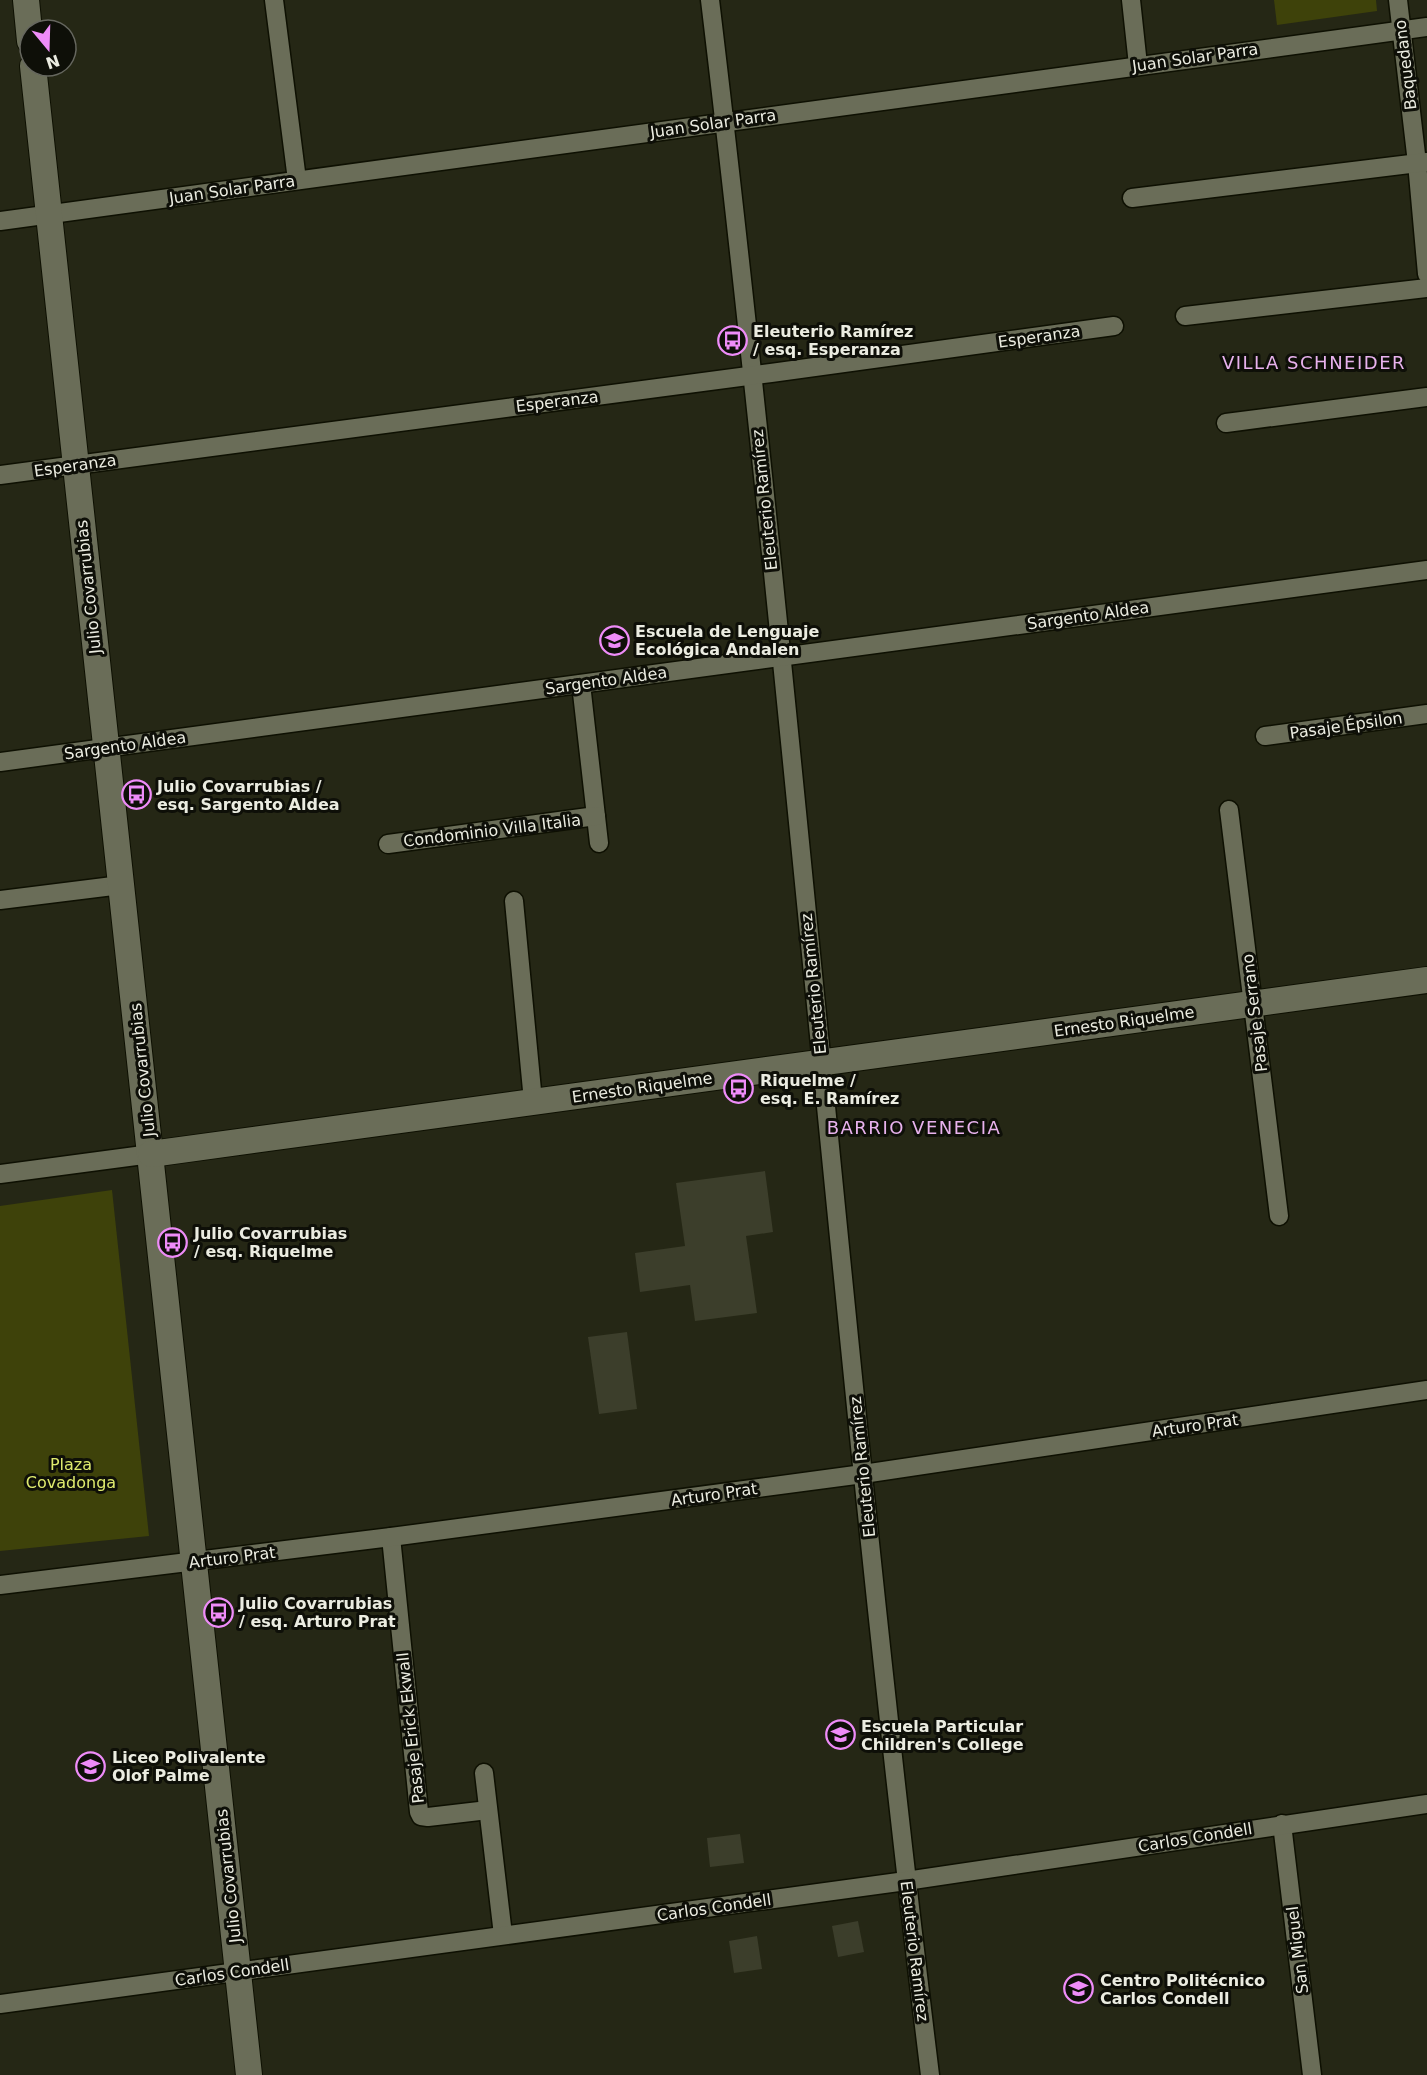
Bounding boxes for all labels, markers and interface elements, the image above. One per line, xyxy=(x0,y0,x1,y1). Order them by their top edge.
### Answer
north arrow xyxy=(18,18,78,78)
street label: Baquedano xyxy=(1391,19,1420,111)
street label: Juan Solar Parra xyxy=(1130,39,1259,76)
text: N xyxy=(43,51,62,73)
street label: Juan Solar Parra xyxy=(648,105,777,142)
street label: Juan Solar Parra xyxy=(167,171,296,208)
street label: Esperanza xyxy=(997,321,1082,352)
place label: Eleuterio Ramírez / esq. Esperanza xyxy=(753,322,913,359)
bus stop icon: Eleuterio Ramírez / esq. Esperanza xyxy=(716,324,748,356)
district label: VILLA SCHNEIDER xyxy=(1222,352,1406,373)
street label: Esperanza xyxy=(515,387,599,416)
street label: Eleuterio Ramírez xyxy=(748,429,781,571)
street label: Esperanza xyxy=(33,450,118,481)
street label: Julio Covarrubias xyxy=(72,519,105,656)
street label: Sargento Aldea xyxy=(1026,598,1150,633)
place label: Escuela de Lenguaje Ecológica Andalen xyxy=(635,622,819,659)
school or university icon: Escuela de Lenguaje Ecológica Andalen xyxy=(598,624,630,656)
street label: Sargento Aldea xyxy=(544,663,668,698)
street label: Pasaje Épsilon xyxy=(1288,708,1404,743)
street label: Sargento Aldea xyxy=(63,728,187,763)
place label: Julio Covarrubias / esq. Sargento Aldea xyxy=(156,777,340,814)
bus stop icon: Julio Covarrubias / esq. Sargento Aldea xyxy=(120,779,152,811)
street label: Condominio Villa Italia xyxy=(402,810,582,851)
street label: Eleuterio Ramírez xyxy=(797,913,830,1055)
street label: Pasaje Serrano xyxy=(1238,953,1271,1073)
street label: Julio Covarrubias xyxy=(126,1002,159,1139)
street label: Ernesto Riquelme xyxy=(1053,1002,1195,1041)
street label: Ernesto Riquelme xyxy=(571,1068,713,1107)
place label: Riquelme / esq. E. Ramírez xyxy=(760,1071,899,1108)
bus stop icon: Riquelme / esq. E. Ramírez xyxy=(723,1073,755,1105)
district label: BARRIO VENECIA xyxy=(827,1117,1001,1138)
place label: Julio Covarrubias / esq. Riquelme xyxy=(193,1224,347,1261)
bus stop icon: Julio Covarrubias / esq. Riquelme xyxy=(157,1226,189,1258)
street label: Eleuterio Ramírez xyxy=(846,1396,879,1538)
street label: Arturo Prat xyxy=(1151,1410,1239,1441)
park label: Plaza Covadonga xyxy=(26,1455,116,1492)
street label: Arturo Prat xyxy=(670,1479,758,1510)
street label: Arturo Prat xyxy=(188,1543,276,1572)
place label: Julio Covarrubias / esq. Arturo Prat xyxy=(238,1594,396,1631)
bus stop icon: Julio Covarrubias / esq. Arturo Prat xyxy=(202,1596,234,1628)
street label: Pasaje Erick Ekwall xyxy=(393,1652,428,1804)
place label: Escuela Particular Children's College xyxy=(861,1717,1024,1754)
school or university icon: Escuela Particular Children's College xyxy=(824,1719,856,1751)
place label: Liceo Polivalente Olof Palme xyxy=(112,1748,266,1785)
school or university icon: Liceo Polivalente Olof Palme xyxy=(75,1750,107,1782)
street label: Julio Covarrubias xyxy=(212,1808,245,1945)
street label: Carlos Condell xyxy=(1137,1819,1253,1856)
street label: Eleuterio Ramírez xyxy=(896,1880,933,2023)
street label: Carlos Condell xyxy=(656,1890,772,1925)
street label: San Miguel xyxy=(1283,1905,1312,1995)
street label: Carlos Condell xyxy=(174,1955,290,1990)
place label: Centro Politécnico Carlos Condell xyxy=(1100,1971,1265,2008)
school or university icon: Centro Politécnico Carlos Condell xyxy=(1063,1973,1095,2005)

